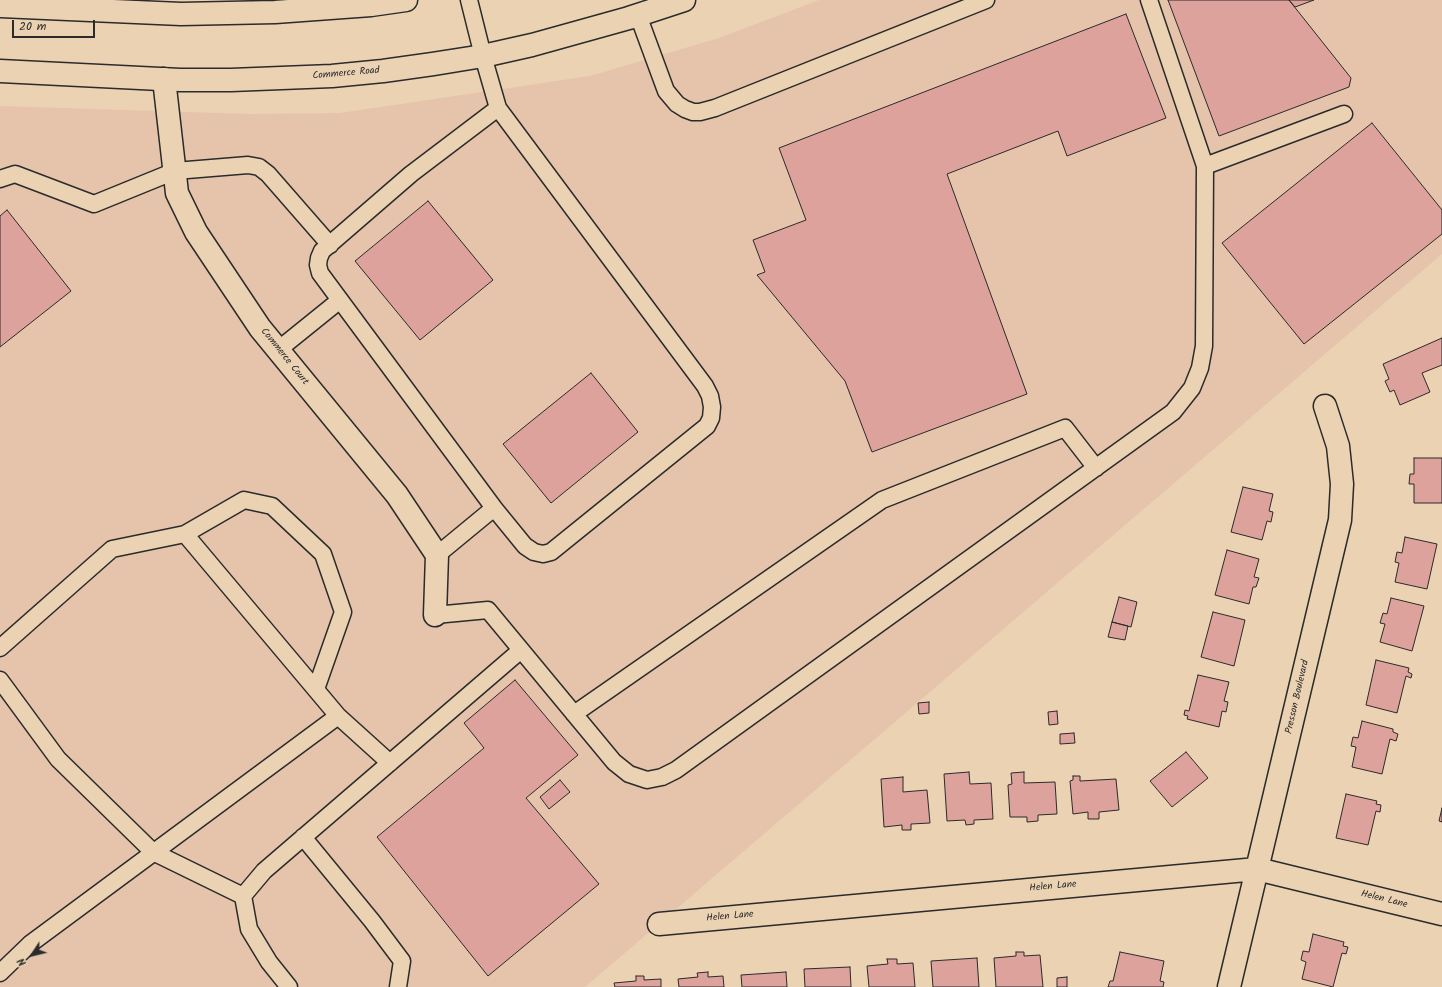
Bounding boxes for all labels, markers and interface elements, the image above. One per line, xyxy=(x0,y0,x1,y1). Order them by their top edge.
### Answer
scale bar xyxy=(14,12,97,38)
text: 20 m xyxy=(19,17,46,36)
street label: Commerce Road xyxy=(312,65,380,83)
street label: Commerce Court xyxy=(257,326,311,388)
street label: Presson Boulevard xyxy=(1284,659,1312,735)
street label: Helen Lane xyxy=(1029,879,1077,895)
street label: Helen Lane xyxy=(1360,888,1408,912)
street label: Helen Lane xyxy=(706,909,754,925)
north arrow xyxy=(12,935,52,975)
text: N xyxy=(13,954,32,970)

